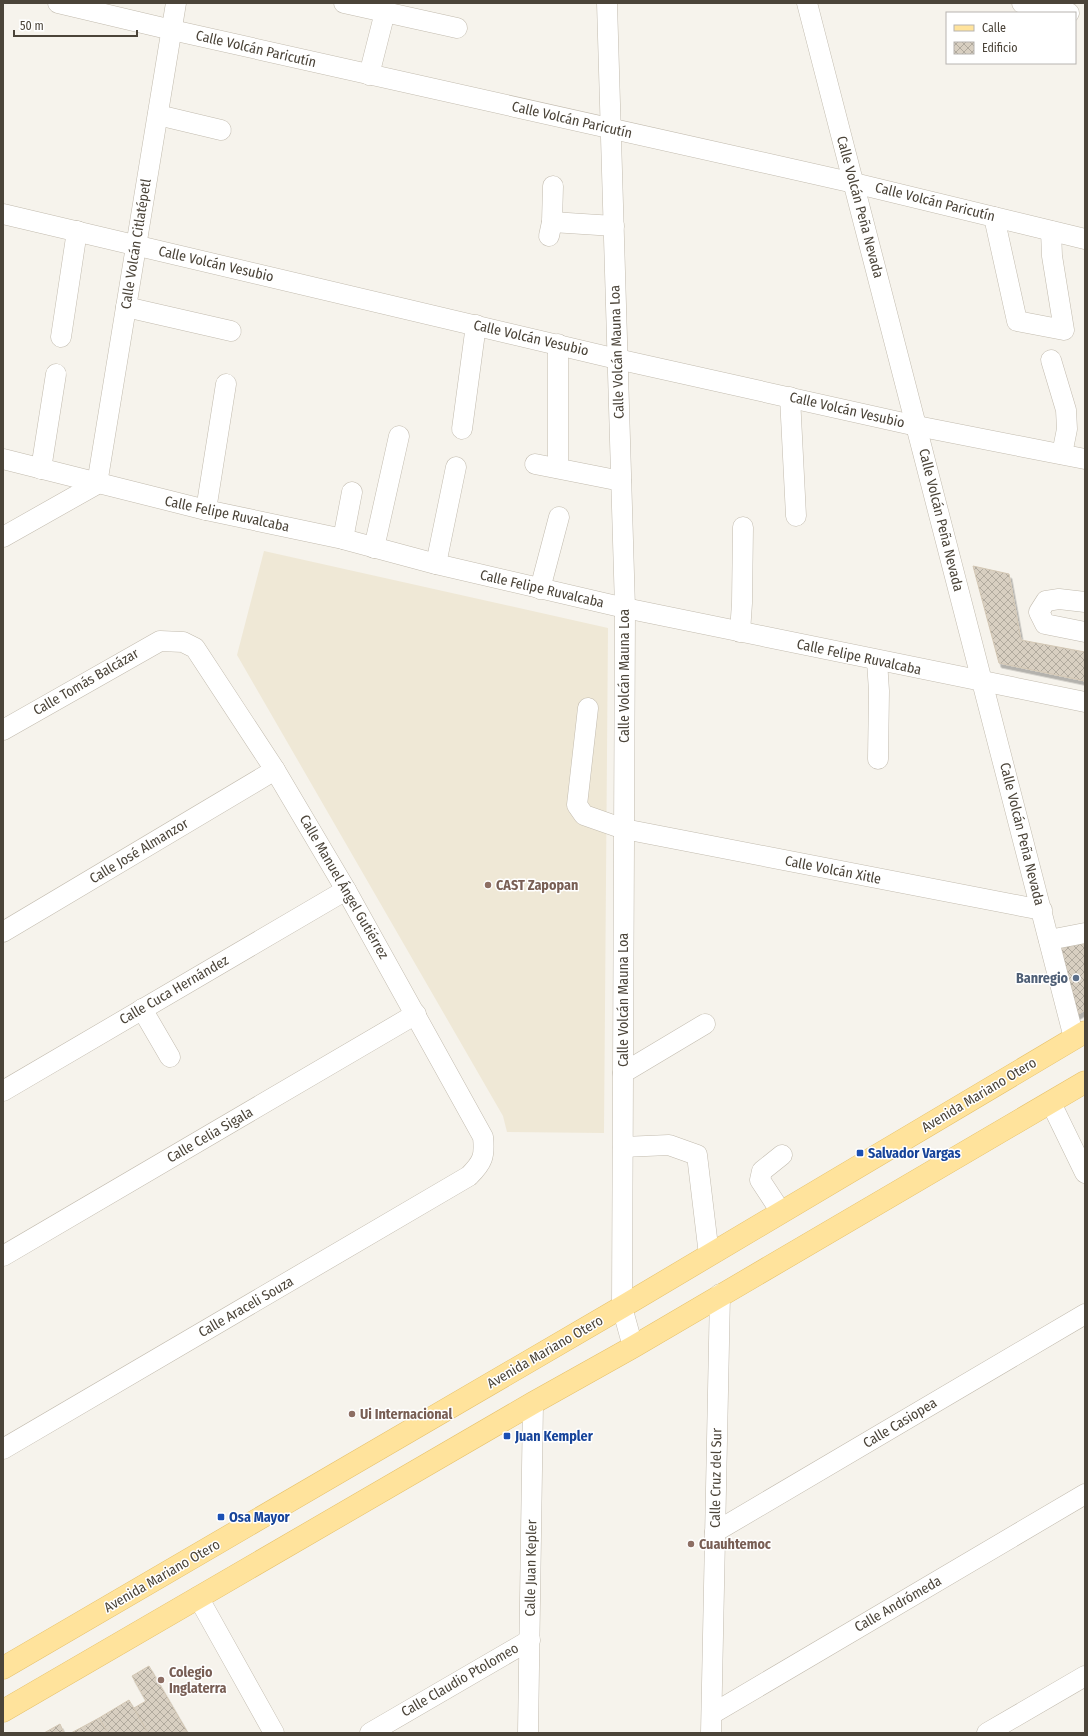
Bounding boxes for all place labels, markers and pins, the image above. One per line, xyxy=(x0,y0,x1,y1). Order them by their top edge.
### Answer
place label: CAST Zapopan xyxy=(496,877,578,894)
marker: CAST Zapopan xyxy=(483,880,493,890)
place label: Banregio xyxy=(1016,970,1069,987)
marker: Banregio xyxy=(1071,973,1081,983)
place label: Salvador Vargas xyxy=(868,1145,961,1162)
marker: Salvador Vargas xyxy=(855,1148,865,1158)
place label: Ui Internacional xyxy=(360,1406,452,1423)
marker: Ui Internacional xyxy=(347,1409,357,1419)
place label: Juan Kempler xyxy=(514,1428,594,1445)
marker: Juan Kempler xyxy=(502,1431,512,1441)
place label: Osa Mayor xyxy=(229,1509,291,1526)
marker: Osa Mayor xyxy=(216,1512,226,1522)
place label: Cuauhtemoc xyxy=(699,1536,772,1553)
marker: Cuauhtemoc xyxy=(686,1539,696,1549)
place label: Colegio Inglaterra xyxy=(169,1664,226,1697)
marker: Colegio Inglaterra xyxy=(156,1675,166,1685)

